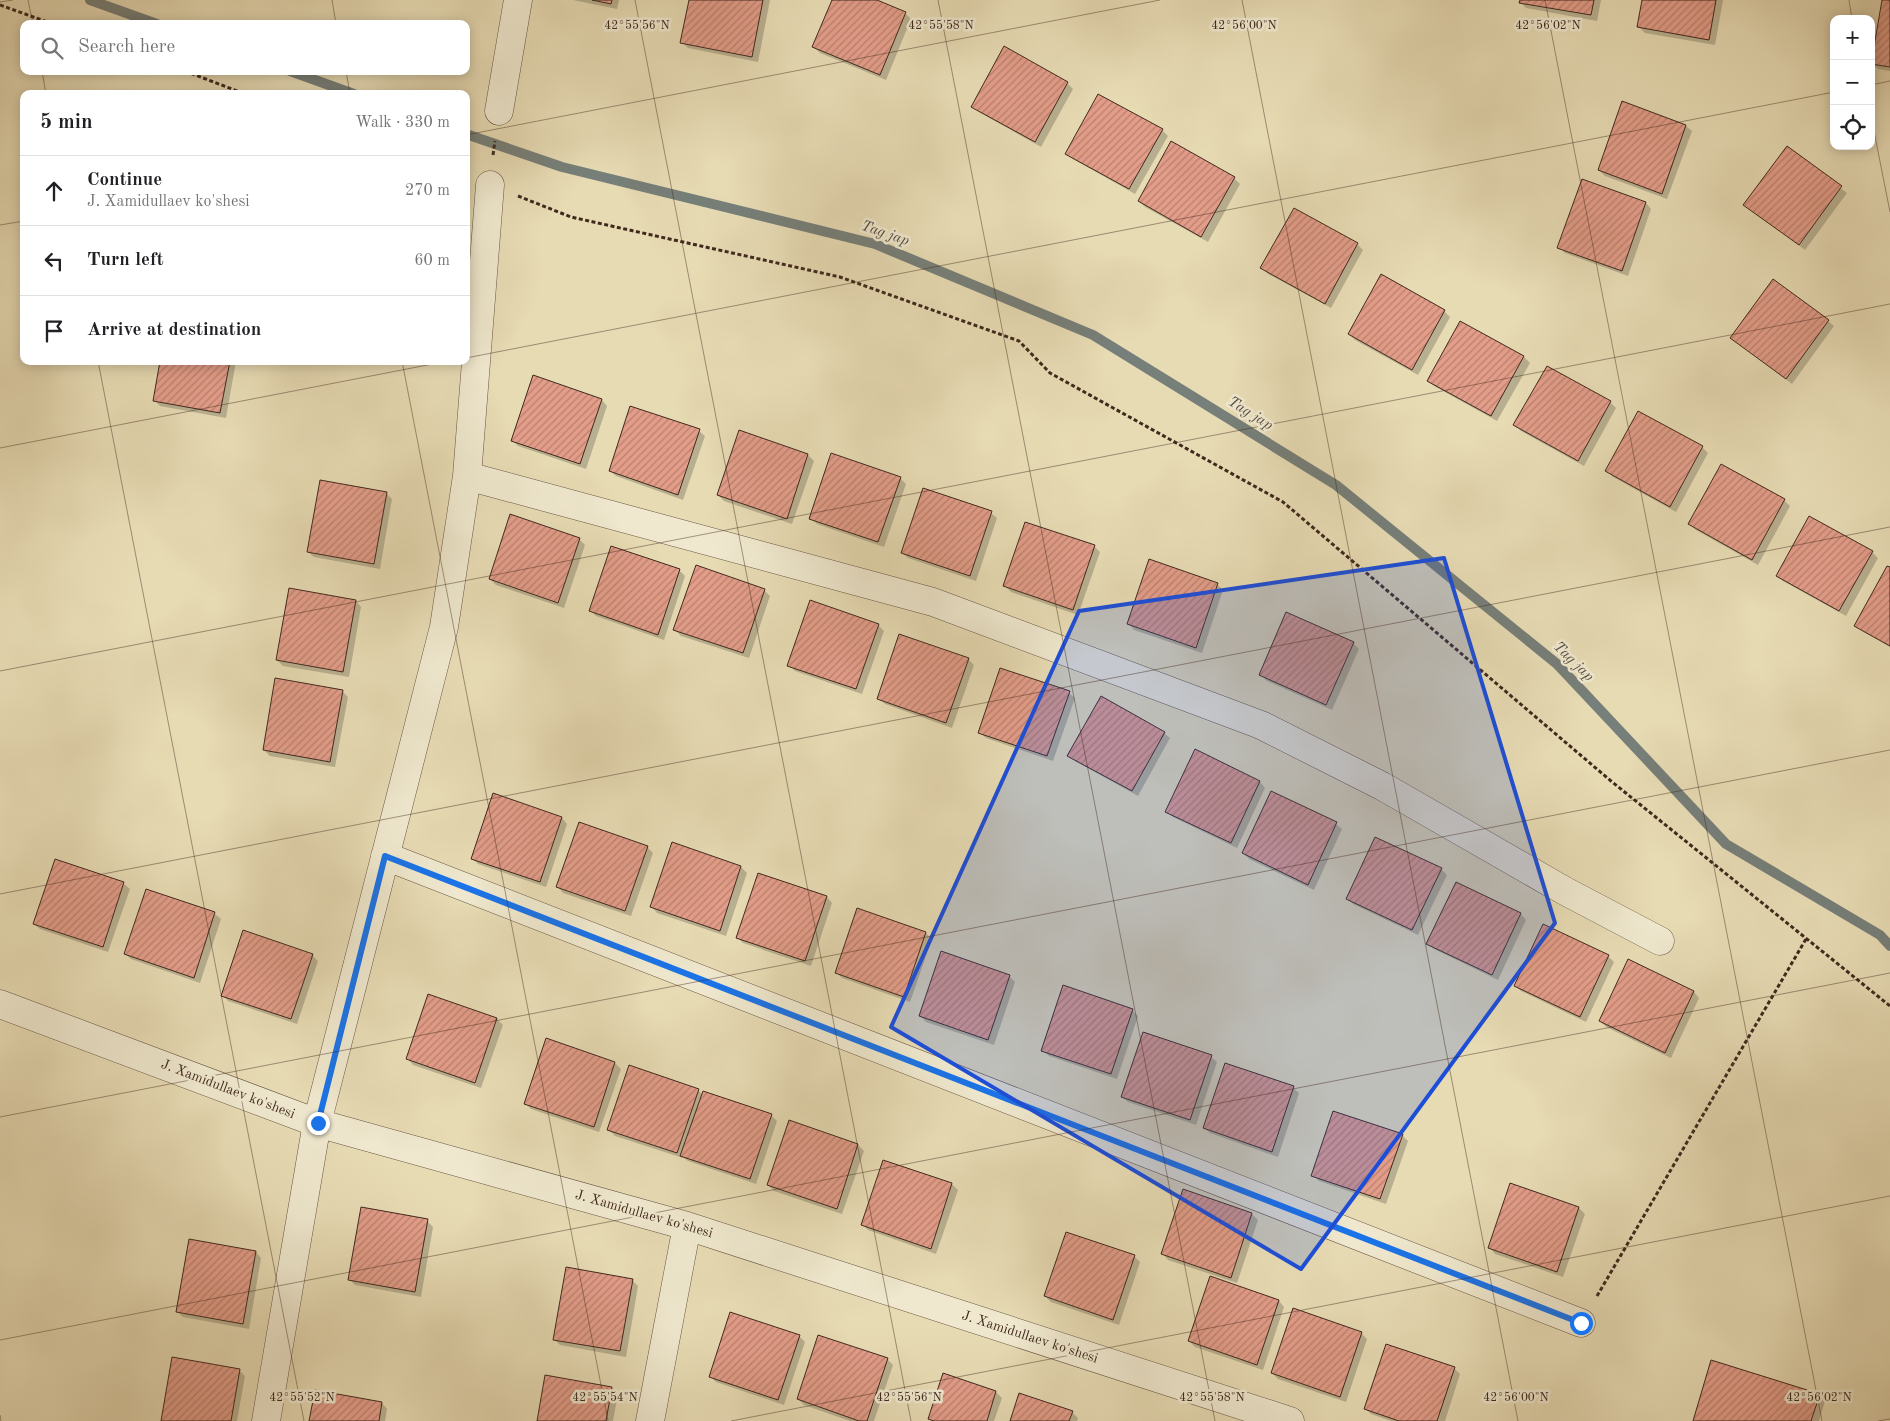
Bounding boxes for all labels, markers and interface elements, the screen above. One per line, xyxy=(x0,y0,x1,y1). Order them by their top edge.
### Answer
map controls xyxy=(1830,15,1875,150)
button: + xyxy=(1830,15,1875,60)
text: 42°55'56"N xyxy=(604,19,670,32)
text: 42°55'58"N xyxy=(908,19,974,32)
text: 42°56'00"N xyxy=(1211,19,1277,32)
text: 42°56'02"N xyxy=(1515,19,1581,32)
search box xyxy=(20,20,470,75)
icon: search xyxy=(38,34,66,62)
text: Search here xyxy=(78,38,175,57)
button: − xyxy=(1830,60,1875,105)
button: locate xyxy=(1830,105,1875,150)
text: 5 min xyxy=(40,112,93,133)
text: Walk · 330 m xyxy=(355,115,450,131)
text: Continue xyxy=(87,171,162,190)
icon: ahead xyxy=(40,177,68,205)
text: 270 m xyxy=(405,183,450,199)
text: J. Xamidullaev ko'shesi xyxy=(87,194,250,210)
water label: Tag jap xyxy=(859,219,911,249)
icon: left xyxy=(40,247,68,275)
text: Turn left xyxy=(87,251,164,270)
text: 60 m xyxy=(414,253,450,269)
icon: arrive xyxy=(40,317,68,345)
text: Arrive at destination xyxy=(87,321,261,340)
water label: Tag jap xyxy=(1225,394,1275,434)
water label: Tag jap xyxy=(1550,639,1596,685)
street label: J. Xamidullaev ko'shesi xyxy=(159,1057,297,1121)
route end xyxy=(307,1112,330,1135)
street label: J. Xamidullaev ko'shesi xyxy=(574,1188,715,1240)
street label: J. Xamidullaev ko'shesi xyxy=(960,1308,1100,1366)
route start xyxy=(1570,1312,1593,1335)
text: 42°55'52"N xyxy=(269,1391,335,1404)
text: 42°55'54"N xyxy=(572,1391,638,1404)
text: 42°55'56"N xyxy=(876,1391,942,1404)
text: 42°55'58"N xyxy=(1179,1391,1245,1404)
text: 42°56'00"N xyxy=(1483,1391,1549,1404)
text: 42°56'02"N xyxy=(1786,1391,1852,1404)

